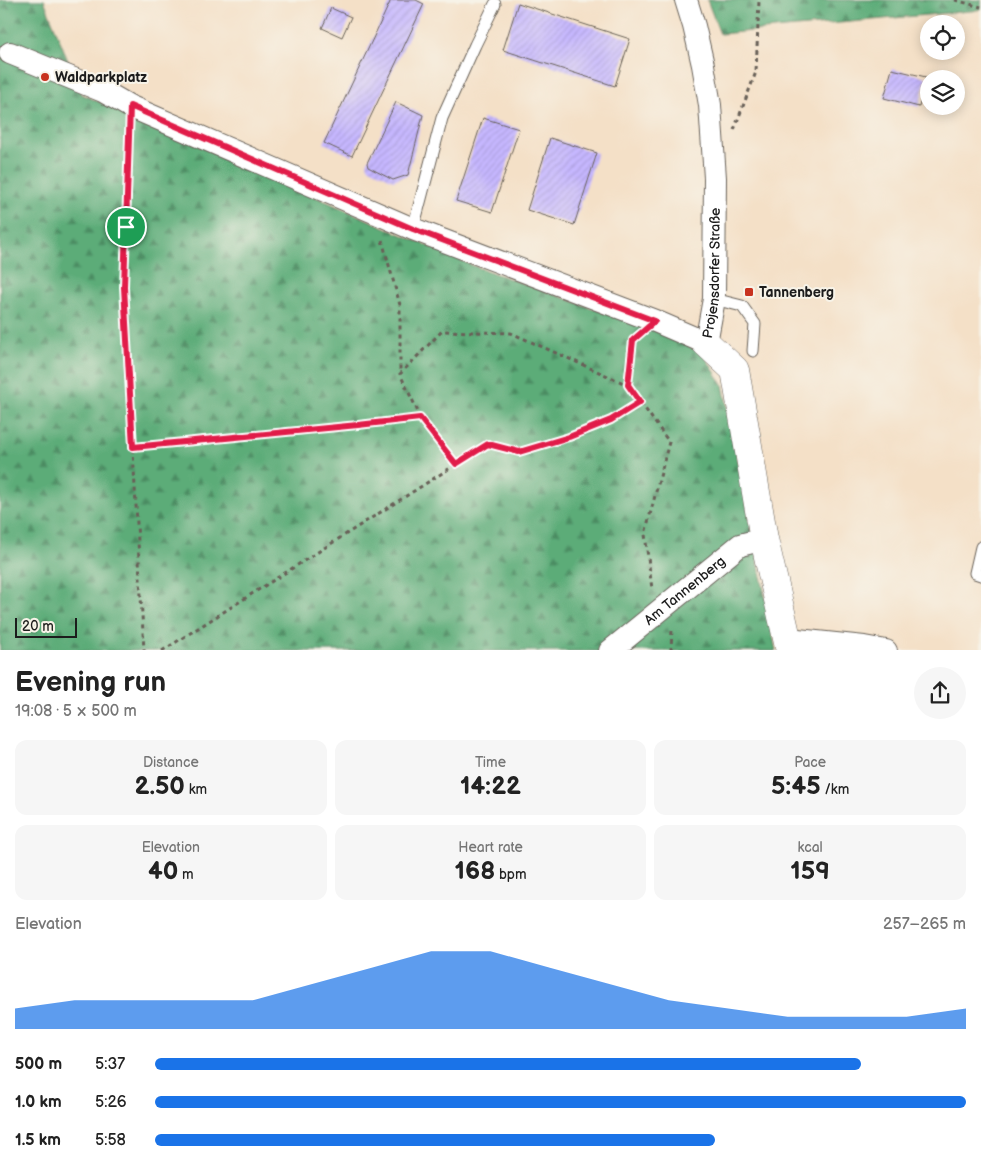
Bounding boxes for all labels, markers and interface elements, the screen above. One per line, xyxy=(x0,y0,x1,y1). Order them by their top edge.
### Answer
map controls xyxy=(920,15,965,115)
button: locate xyxy=(920,15,965,60)
place label: Waldparkplatz xyxy=(55,69,147,86)
button: layers xyxy=(920,70,965,115)
marker: Waldparkplatz xyxy=(39,71,51,83)
pin xyxy=(105,206,147,248)
street label: Projensdorfer Straße xyxy=(699,207,723,340)
icon: arrive xyxy=(112,213,140,241)
place label: Tannenberg xyxy=(759,284,834,301)
marker: Tannenberg xyxy=(743,286,755,298)
street label: Am Tannenberg xyxy=(640,552,728,628)
scale bar xyxy=(15,616,78,639)
text: 20 m xyxy=(22,618,54,635)
text: Evening run xyxy=(15,666,166,699)
button: share xyxy=(914,667,966,719)
text: 19:08 · 5 × 500 m xyxy=(15,702,137,721)
text: Distance xyxy=(143,754,199,771)
text: Time xyxy=(475,754,506,771)
text: Pace xyxy=(794,754,826,771)
text: 2.50 xyxy=(134,771,185,802)
text: 14:22 xyxy=(460,771,521,802)
text: 5:45 xyxy=(771,771,821,802)
text: km xyxy=(185,781,207,798)
text: /km xyxy=(821,781,849,798)
text: Elevation xyxy=(142,839,200,856)
text: Heart rate xyxy=(458,839,523,856)
text: kcal xyxy=(798,839,823,856)
text: 40 xyxy=(148,856,178,887)
text: 168 xyxy=(454,856,495,887)
text: 159 xyxy=(790,856,830,887)
text: m xyxy=(178,866,194,883)
text: bpm xyxy=(495,866,527,883)
text: Elevation xyxy=(15,915,82,934)
text: 257–265 m xyxy=(883,915,966,934)
text: 500 m xyxy=(15,1055,62,1074)
text: 5:37 xyxy=(95,1055,125,1074)
text: 1.0 km xyxy=(15,1093,62,1112)
text: 5:26 xyxy=(95,1093,127,1112)
text: 1.5 km xyxy=(15,1131,61,1150)
text: 5:58 xyxy=(95,1131,126,1150)

